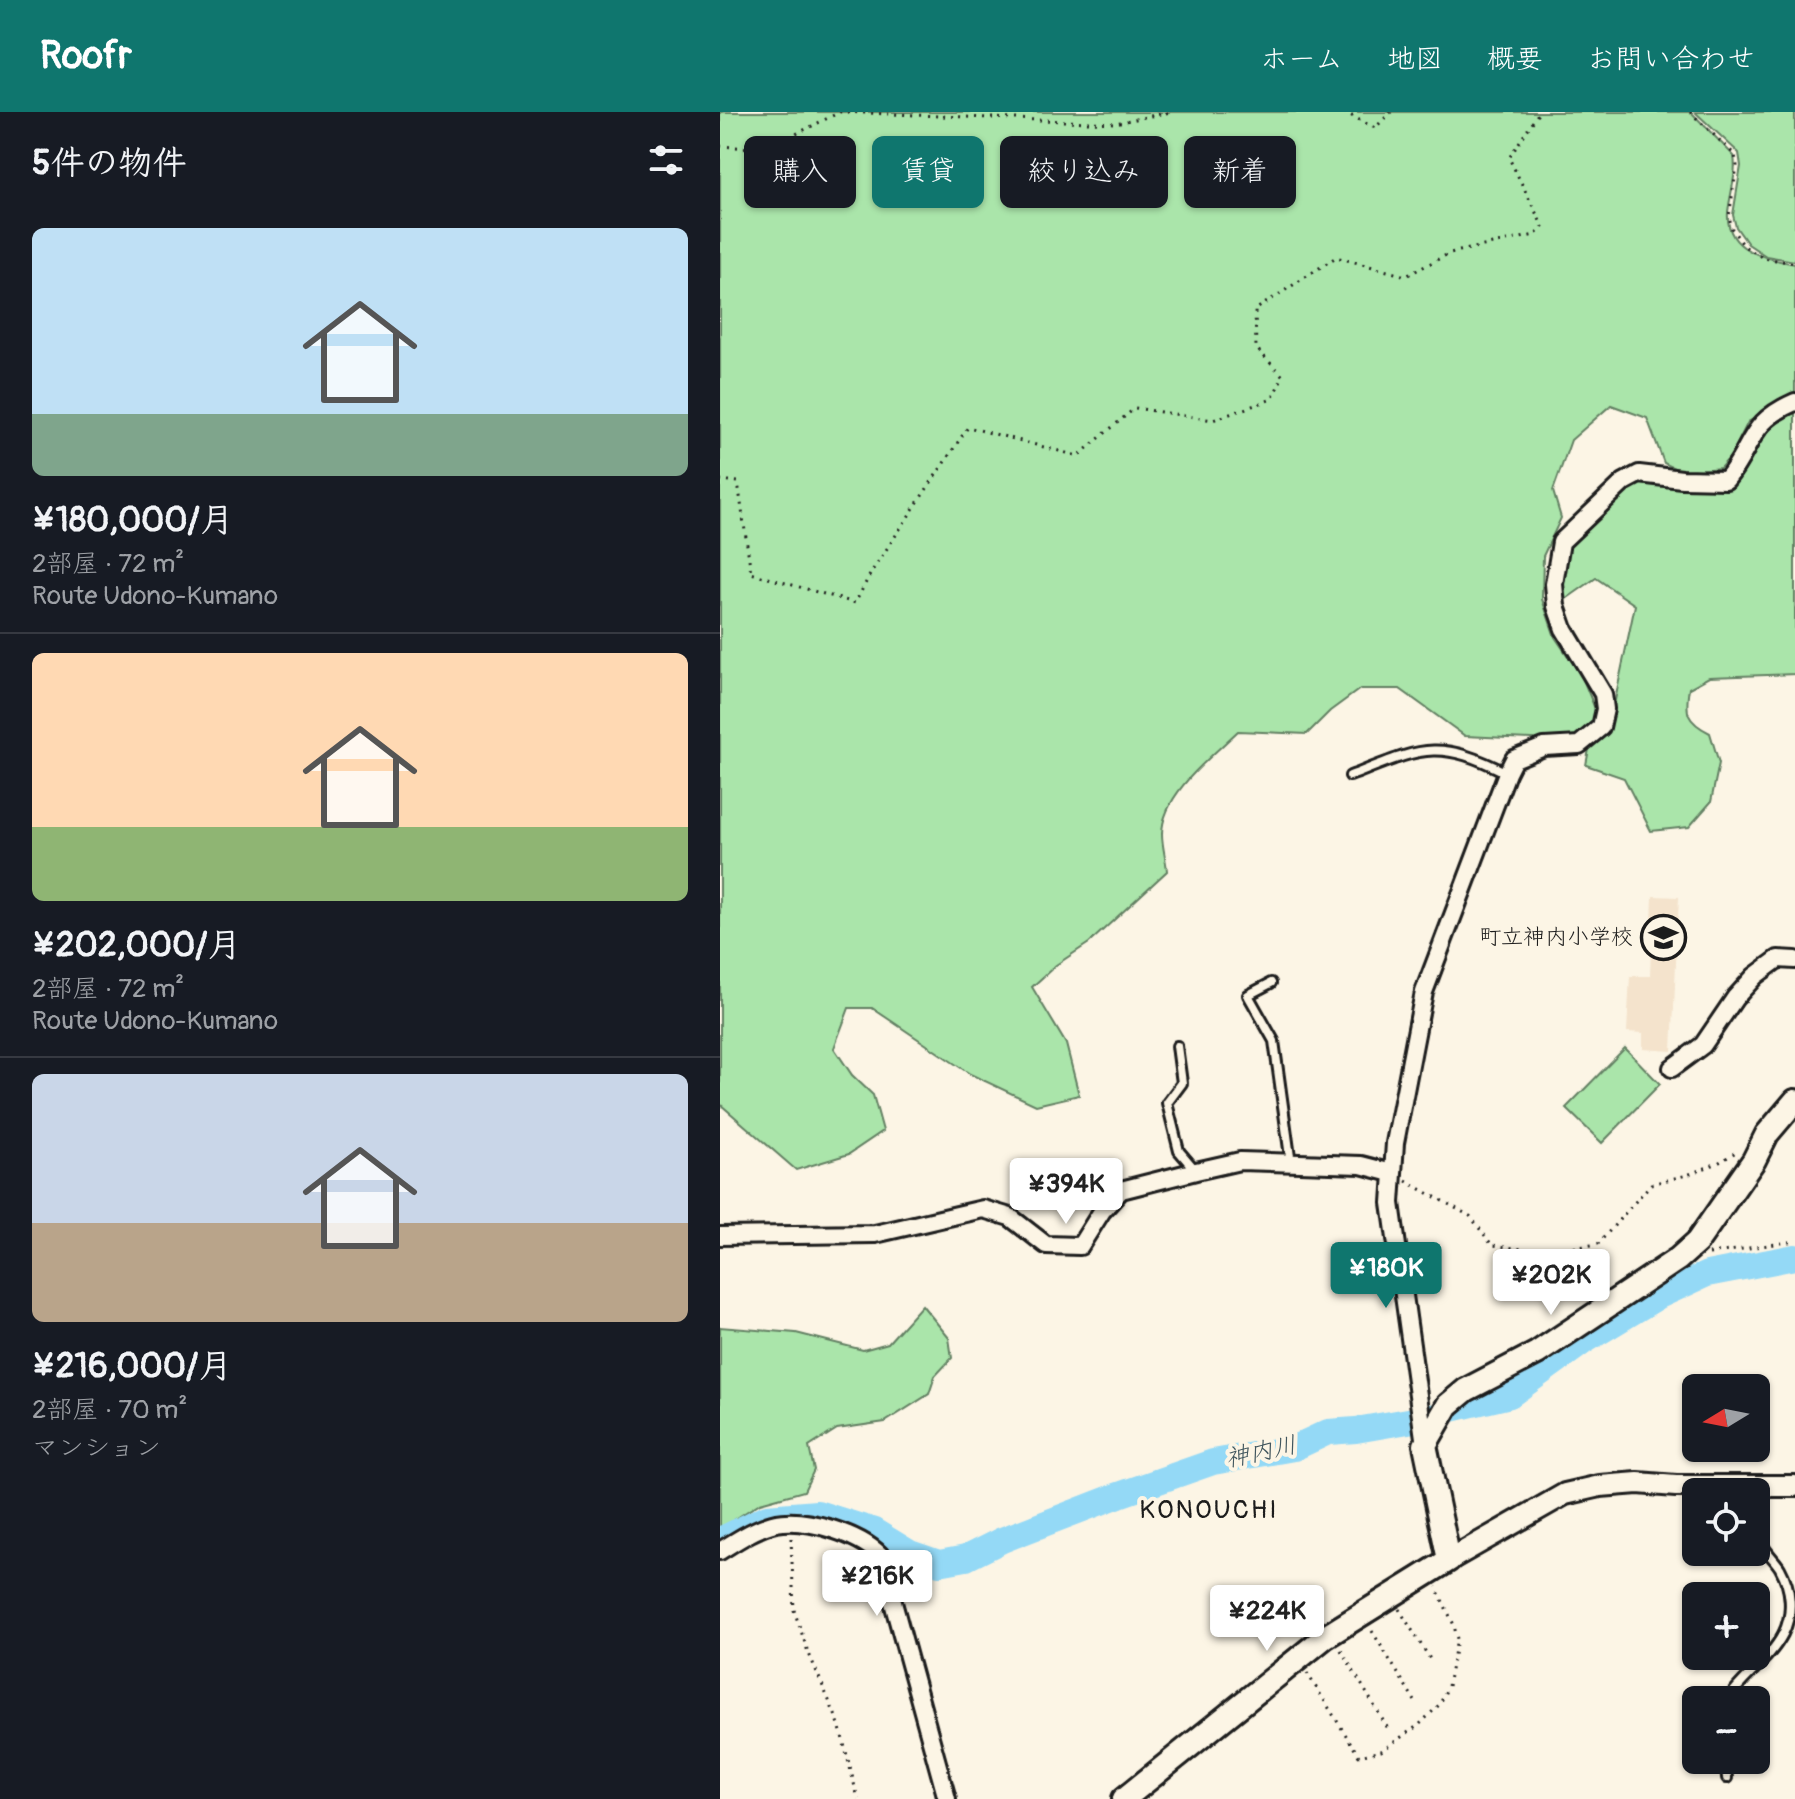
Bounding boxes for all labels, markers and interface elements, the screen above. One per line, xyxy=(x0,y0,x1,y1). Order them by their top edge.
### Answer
text: Roofr xyxy=(40,32,132,80)
text: ホーム xyxy=(1260,42,1343,77)
text: 地図 xyxy=(1387,42,1443,77)
text: 概要 xyxy=(1487,42,1543,77)
text: お問い合わせ xyxy=(1587,42,1755,77)
chip: 購入 xyxy=(744,136,856,208)
chip: 賃貸 xyxy=(872,136,984,208)
chip: 絞り込み xyxy=(1000,136,1168,208)
chip: 新着 xyxy=(1184,136,1296,208)
icon: filters xyxy=(644,138,688,182)
text: 5件の物件 xyxy=(32,142,186,185)
icon: home xyxy=(288,280,432,424)
text: ¥180,000/月 xyxy=(32,499,234,542)
text: 2部屋 · 72 m² xyxy=(32,548,184,580)
text: Route Udono-Kumano xyxy=(32,580,278,612)
icon: home xyxy=(288,705,432,849)
school or university icon: 町立神内小学校 xyxy=(1640,913,1688,961)
place label: 町立神内小学校 xyxy=(1479,923,1633,951)
text: ¥202,000/月 xyxy=(32,924,241,967)
text: 2部屋 · 72 m² xyxy=(32,973,184,1005)
text: Route Udono-Kumano xyxy=(32,1005,278,1037)
icon: home xyxy=(288,1126,432,1270)
pin: ¥394K xyxy=(1010,1158,1122,1226)
text: ¥394K xyxy=(1028,1168,1104,1200)
pin: ¥180K xyxy=(1330,1242,1442,1310)
pin: ¥202K xyxy=(1495,1249,1607,1317)
text: ¥180K xyxy=(1349,1252,1423,1284)
text: ¥202K xyxy=(1511,1259,1591,1291)
text: ¥216,000/月 xyxy=(32,1345,232,1388)
north arrow xyxy=(1682,1374,1770,1462)
map controls xyxy=(1682,1374,1770,1774)
text: 2部屋 · 70 m² xyxy=(32,1394,187,1426)
water label: 神内川 xyxy=(1223,1430,1299,1474)
text: マンション xyxy=(32,1432,161,1464)
button: locate xyxy=(1682,1478,1770,1566)
district label: KONOUCHI xyxy=(1139,1494,1279,1526)
pin: ¥216K xyxy=(821,1550,933,1618)
text: ¥216K xyxy=(840,1560,914,1592)
button: + xyxy=(1682,1582,1770,1670)
pin: ¥224K xyxy=(1211,1585,1323,1653)
text: ¥224K xyxy=(1228,1595,1306,1627)
button: − xyxy=(1682,1686,1770,1774)

